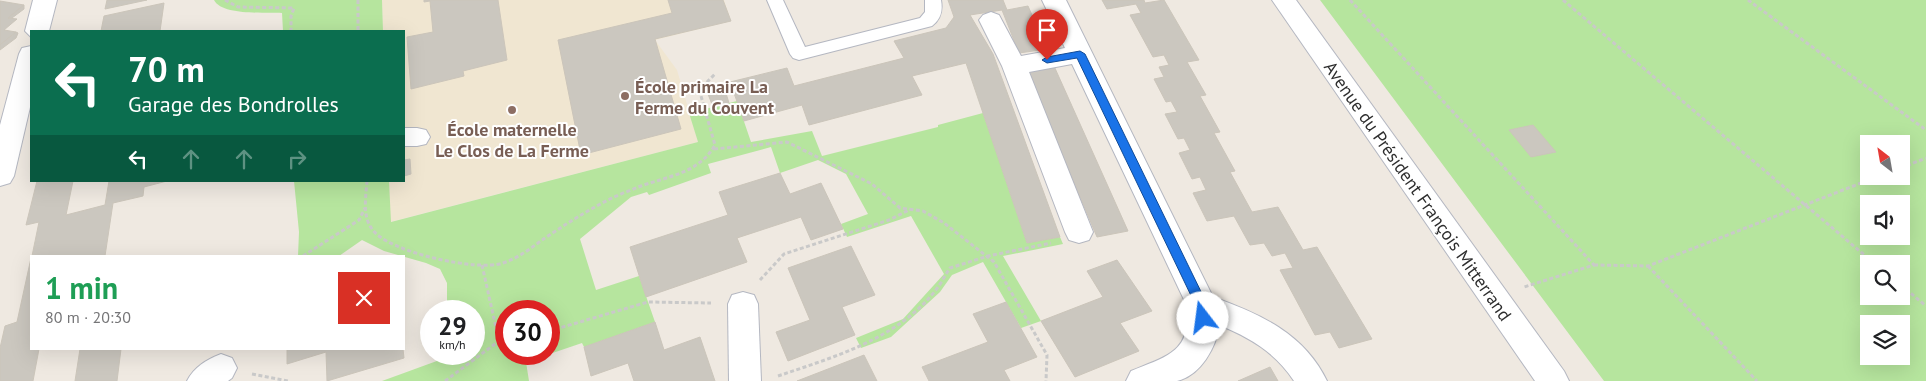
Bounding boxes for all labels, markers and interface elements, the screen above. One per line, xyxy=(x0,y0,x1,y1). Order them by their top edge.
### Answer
pin xyxy=(1026,9,1068,60)
icon: arrive xyxy=(1033,16,1061,44)
text: 70 m xyxy=(128,46,205,92)
icon: left xyxy=(45,50,110,115)
street label: Avenue du Président François Mitterrand xyxy=(1319,57,1517,325)
place label: École primaire La Ferme du Couvent xyxy=(635,75,775,119)
text: Garage des Bondrolles xyxy=(128,90,339,118)
marker: École primaire La Ferme du Couvent xyxy=(619,90,631,102)
marker: École maternelle Le Clos de La Ferme xyxy=(506,104,518,116)
place label: École maternelle Le Clos de La Ferme xyxy=(435,118,589,162)
north arrow xyxy=(1860,135,1910,185)
map controls xyxy=(1860,135,1910,365)
icon: left xyxy=(124,145,152,173)
icon: ahead xyxy=(177,145,205,173)
icon: ahead xyxy=(230,145,258,173)
icon: right xyxy=(283,145,311,173)
button: sound xyxy=(1860,195,1910,245)
button: search xyxy=(1860,255,1910,305)
text: 1 min xyxy=(45,268,118,307)
button: close xyxy=(338,272,390,324)
position arrow xyxy=(1176,291,1228,343)
speed limit sign: 30 xyxy=(495,300,560,365)
text: 80 m · 20:30 xyxy=(45,307,131,327)
text: 29 xyxy=(438,310,467,342)
button: layers xyxy=(1860,315,1910,365)
text: km/h xyxy=(439,337,466,352)

